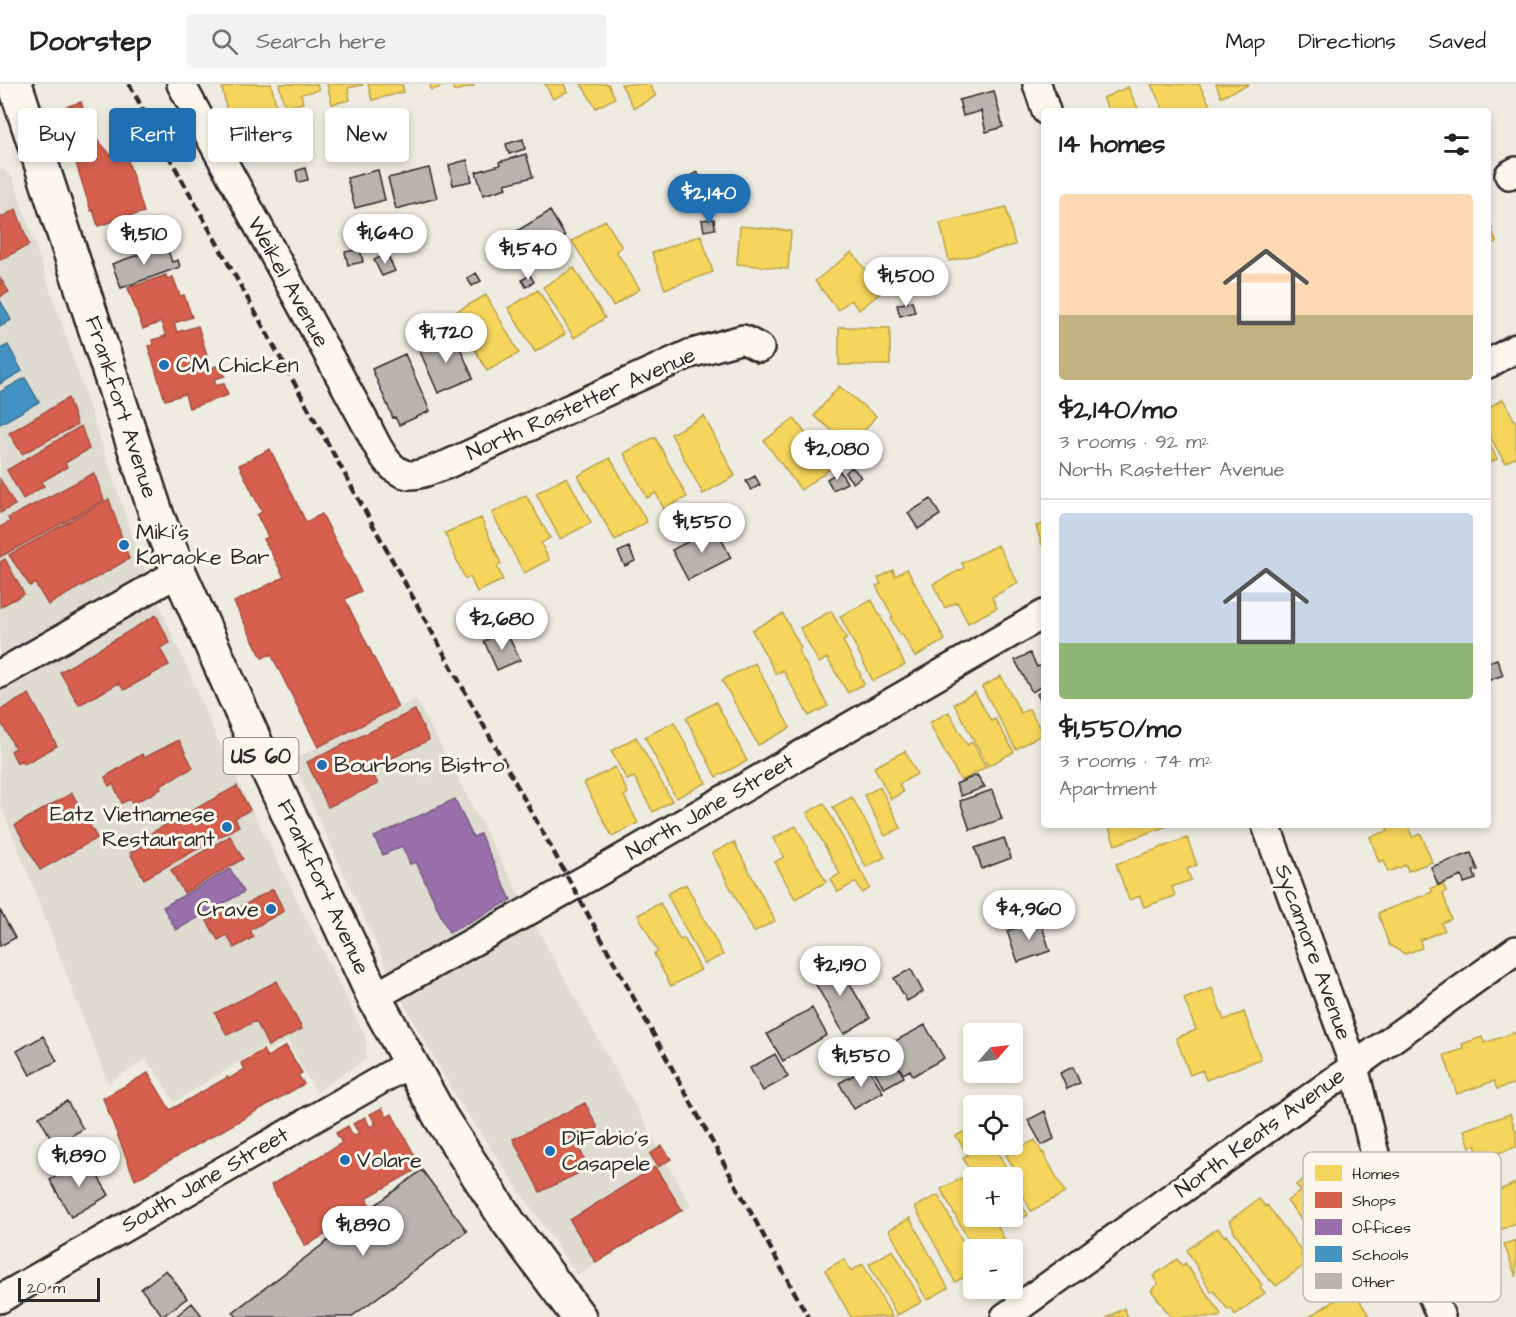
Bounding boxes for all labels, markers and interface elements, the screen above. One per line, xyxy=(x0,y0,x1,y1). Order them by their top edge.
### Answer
search box xyxy=(187,14,607,68)
text: Doorstep xyxy=(30,22,151,61)
icon: search xyxy=(208,25,241,58)
text: Search here xyxy=(256,26,386,57)
text: Map xyxy=(1225,27,1265,56)
text: Directions xyxy=(1298,27,1396,56)
text: Saved xyxy=(1429,27,1486,56)
chip: Buy xyxy=(18,108,97,162)
chip: Rent xyxy=(109,108,196,162)
chip: Filters xyxy=(208,108,313,162)
chip: New xyxy=(325,108,409,162)
text: 14 homes xyxy=(1059,126,1165,162)
icon: filters xyxy=(1440,128,1473,161)
pin: $2,140 xyxy=(660,174,758,225)
text: $2,140 xyxy=(682,179,736,207)
street label: Weikel Avenue xyxy=(239,211,337,353)
pin: $1,640 xyxy=(336,214,434,265)
pin: $1,510 xyxy=(95,215,193,266)
text: $1,640 xyxy=(357,219,413,247)
text: $1,510 xyxy=(121,220,167,248)
pin: $1,540 xyxy=(479,230,577,281)
icon: home xyxy=(1212,233,1320,341)
text: $1,540 xyxy=(499,235,557,263)
pin: $1,500 xyxy=(857,257,955,308)
text: $1,500 xyxy=(878,262,934,290)
street label: Frankfort Avenue xyxy=(77,312,165,502)
pin: $1,720 xyxy=(397,313,495,364)
text: $1,720 xyxy=(419,318,473,346)
street label: North Rastetter Avenue xyxy=(462,339,701,469)
place label: CM Chicken xyxy=(176,350,299,381)
marker: CM Chicken xyxy=(157,358,171,372)
text: $2,140/mo xyxy=(1059,392,1177,428)
text: 3 rooms · 92 m² xyxy=(1059,428,1209,456)
pin: $2,080 xyxy=(788,430,886,481)
text: $2,080 xyxy=(805,435,869,463)
text: North Rastetter Avenue xyxy=(1059,456,1284,484)
pin: $1,550 xyxy=(653,503,751,554)
text: $1,550 xyxy=(673,508,731,536)
place label: Miki's Karaoke Bar xyxy=(136,517,269,573)
marker: Miki's Karaoke Bar xyxy=(117,538,131,552)
icon: home xyxy=(1212,552,1320,660)
pin: $2,680 xyxy=(453,600,551,651)
text: $2,680 xyxy=(470,605,534,633)
text: $1,550/mo xyxy=(1059,711,1181,747)
road number: US 60 xyxy=(224,738,298,774)
street label: North Jane Street xyxy=(620,746,800,868)
text: 3 rooms · 74 m² xyxy=(1059,747,1212,775)
place label: Bourbons Bistro xyxy=(334,750,505,781)
marker: Bourbons Bistro xyxy=(315,758,329,772)
text: Apartment xyxy=(1059,775,1157,803)
street label: Frankfort Avenue xyxy=(269,794,377,980)
place label: Eatz Vietnamese Restaurant xyxy=(50,799,215,855)
marker: Eatz Vietnamese Restaurant xyxy=(220,820,234,834)
street label: Sycamore Avenue xyxy=(1266,860,1359,1045)
pin: $4,960 xyxy=(980,890,1078,941)
place label: Crave xyxy=(197,894,259,925)
text: $4,960 xyxy=(997,895,1061,923)
marker: Crave xyxy=(264,902,278,916)
pin: $2,190 xyxy=(791,946,889,997)
text: $2,190 xyxy=(814,951,866,979)
north arrow xyxy=(963,1023,1023,1083)
map controls xyxy=(963,1023,1023,1299)
pin: $1,550 xyxy=(812,1037,910,1088)
text: $1,550 xyxy=(832,1042,890,1070)
street label: North Keats Avenue xyxy=(1169,1061,1352,1205)
button: locate xyxy=(963,1095,1023,1155)
street label: South Jane Street xyxy=(116,1119,295,1241)
place label: DiFabio's Casapele xyxy=(562,1123,651,1179)
pin: $1,890 xyxy=(30,1137,128,1188)
text: $1,890 xyxy=(52,1142,106,1170)
marker: DiFabio's Casapele xyxy=(543,1144,557,1158)
place label: Volare xyxy=(357,1145,422,1176)
legend xyxy=(1303,1152,1501,1302)
marker: Volare xyxy=(338,1153,352,1167)
text: Homes xyxy=(1352,1163,1400,1185)
button: + xyxy=(963,1167,1023,1227)
text: Shops xyxy=(1352,1190,1396,1212)
pin: $1,890 xyxy=(314,1206,412,1257)
text: $1,890 xyxy=(336,1211,390,1239)
text: Offices xyxy=(1352,1217,1411,1239)
button: − xyxy=(963,1239,1023,1299)
text: Schools xyxy=(1352,1244,1409,1266)
text: Other xyxy=(1352,1271,1395,1293)
scale bar xyxy=(18,1275,100,1302)
text: 20 m xyxy=(27,1277,65,1299)

